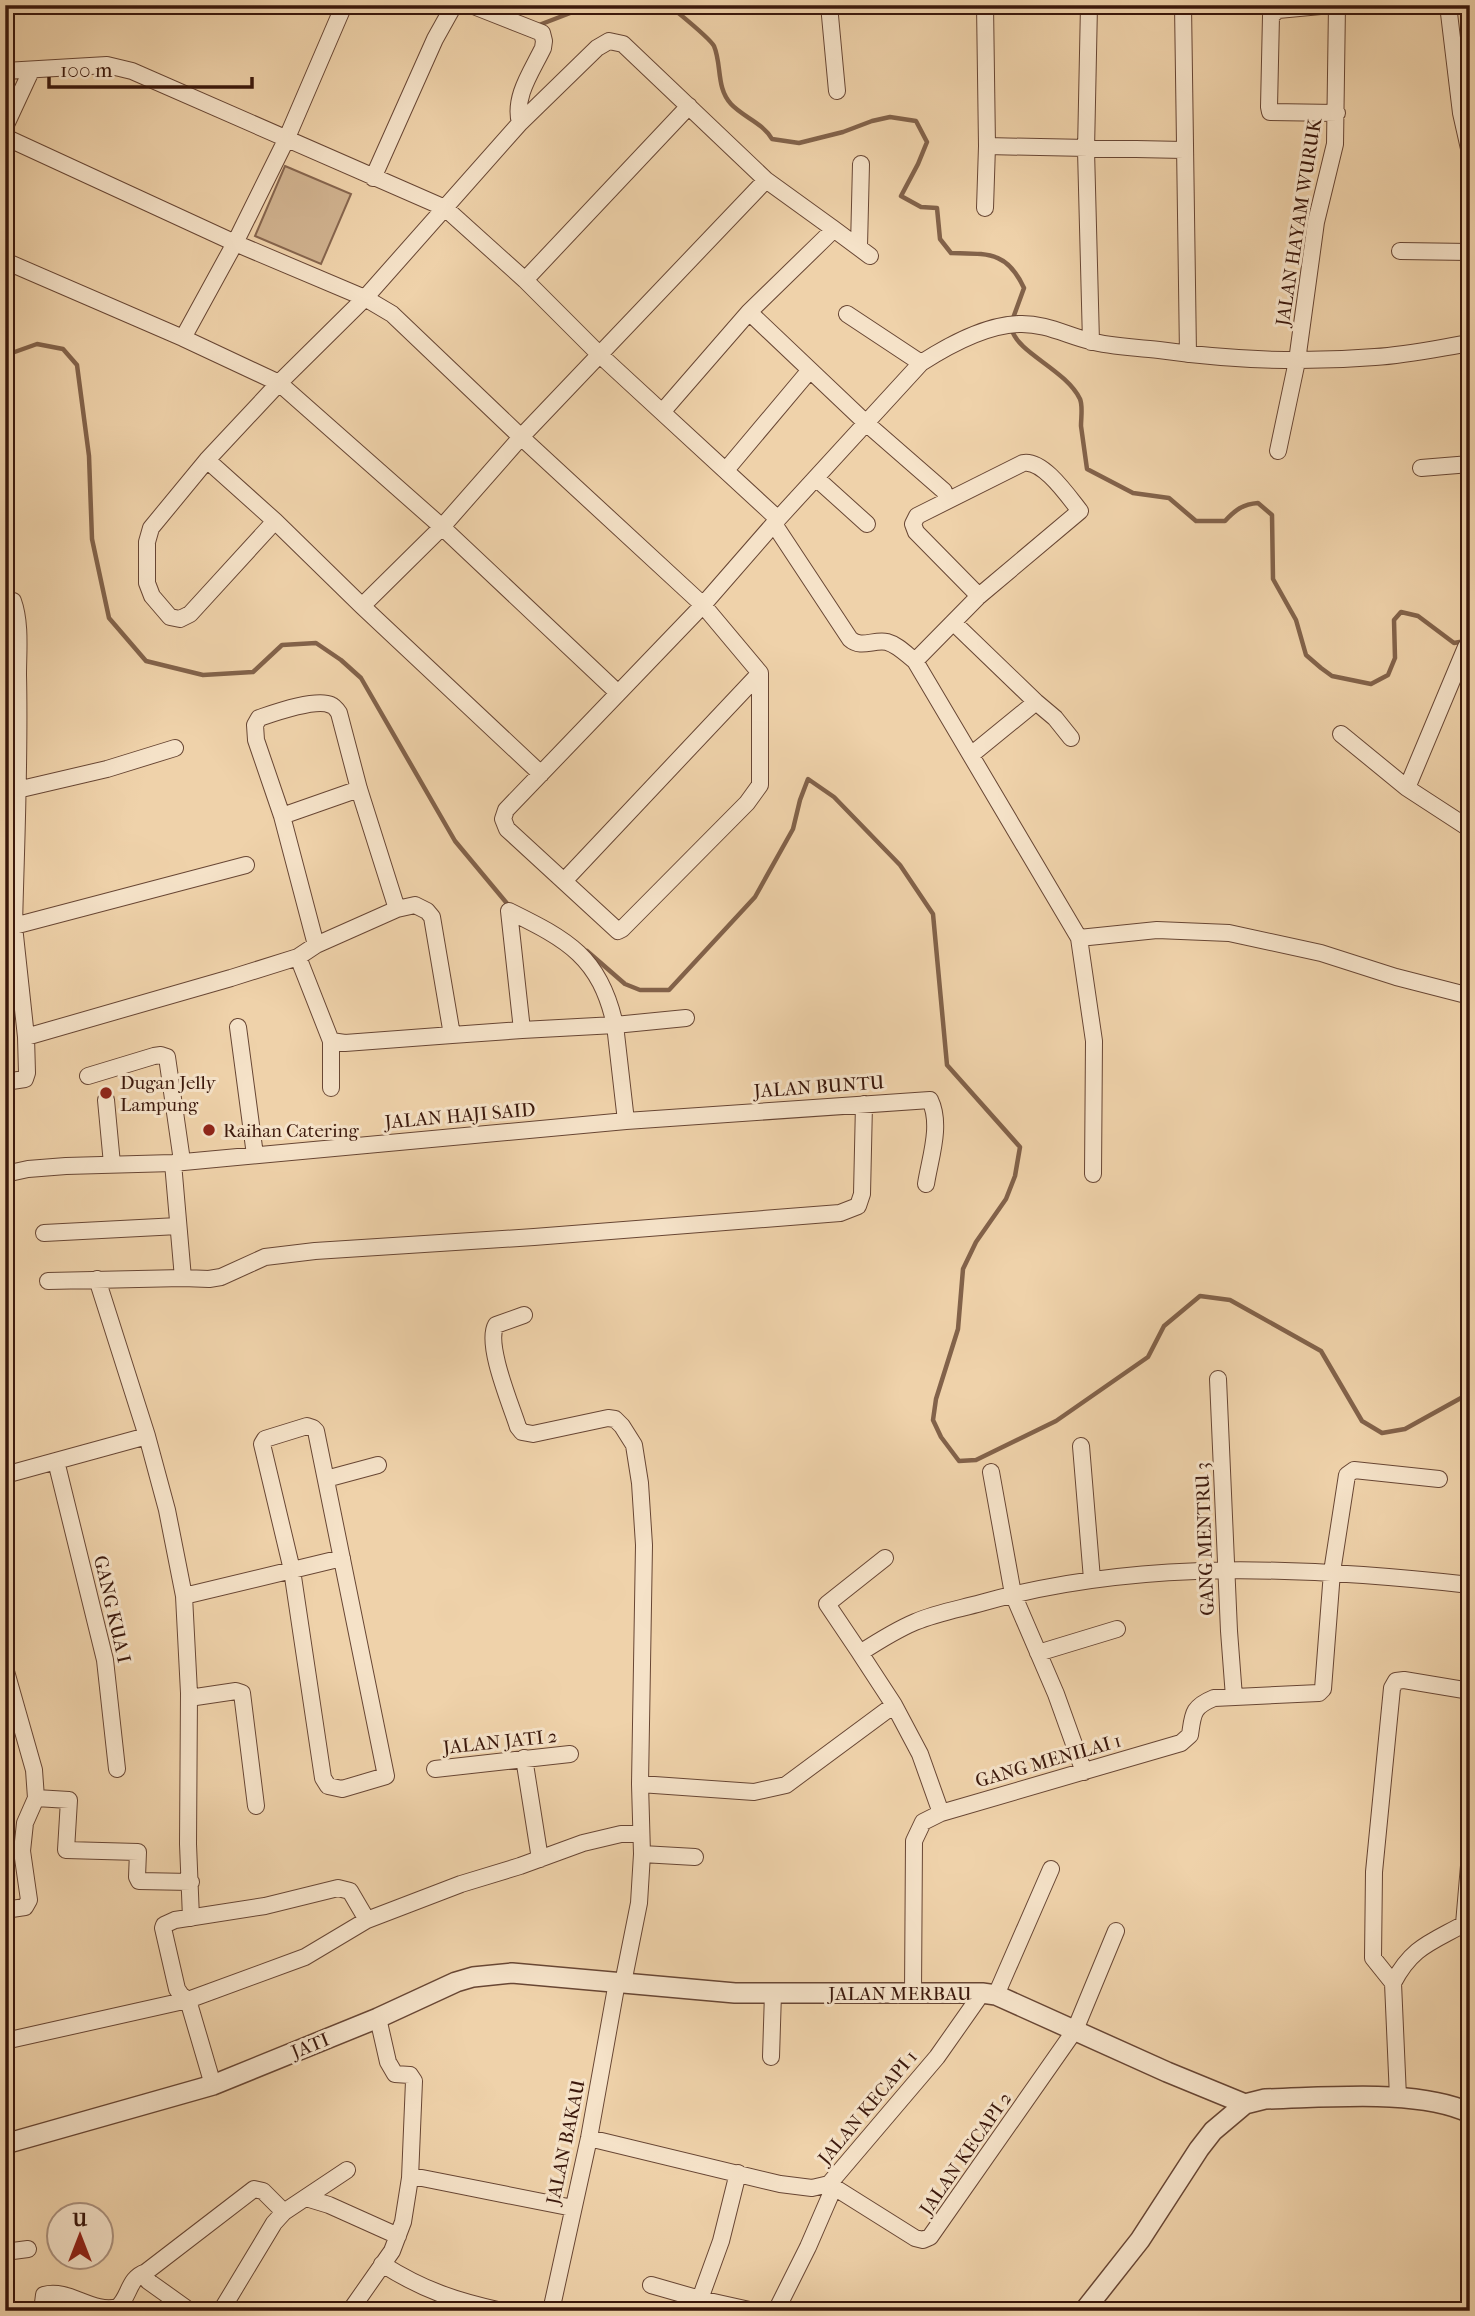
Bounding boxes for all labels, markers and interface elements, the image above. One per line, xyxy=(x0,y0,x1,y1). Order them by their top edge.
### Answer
scale bar xyxy=(49,46,252,90)
text: 100 m xyxy=(60,58,113,82)
street label: JALAN HAYAM WURUK xyxy=(1271,116,1326,330)
street label: JALAN BUNTU xyxy=(751,1071,885,1103)
place label: Dugan Jelly Lampung xyxy=(120,1072,216,1116)
marker: Dugan Jelly Lampung xyxy=(98,1085,114,1101)
street label: JALAN HAJI SAID xyxy=(382,1098,536,1134)
place label: Raihan Catering xyxy=(223,1120,360,1142)
marker: Raihan Catering xyxy=(201,1122,217,1138)
street label: GANG MENTRU 3 xyxy=(1191,1462,1219,1616)
street label: GANG KUA I xyxy=(89,1553,135,1665)
street label: JALAN JATI 2 xyxy=(440,1725,559,1759)
street label: GANG MENILAI 1 xyxy=(973,1730,1124,1792)
street label: JALAN MERBAU xyxy=(826,1983,972,2005)
street label: JATI xyxy=(286,2028,333,2064)
street label: JALAN KECAPI 1 xyxy=(812,2046,922,2171)
street label: JALAN BAKAU xyxy=(542,2078,590,2209)
street label: JALAN KECAPI 2 xyxy=(914,2088,1017,2221)
north arrow xyxy=(46,2200,116,2270)
text: U xyxy=(72,2209,88,2231)

